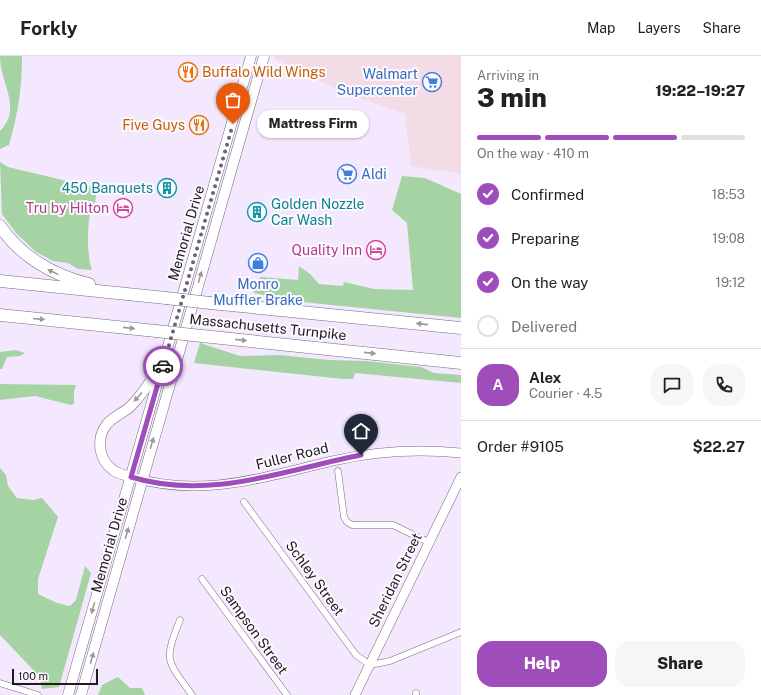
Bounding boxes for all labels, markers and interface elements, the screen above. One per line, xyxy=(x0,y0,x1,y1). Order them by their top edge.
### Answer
text: Forkly xyxy=(20,17,78,39)
text: Map xyxy=(587,20,615,36)
text: Layers xyxy=(637,20,681,36)
text: Share xyxy=(703,20,741,36)
restaurant icon: Buffalo Wild Wings xyxy=(177,61,199,83)
place label: Buffalo Wild Wings xyxy=(202,64,326,80)
place label: Walmart Supercenter xyxy=(337,66,418,98)
text: Arriving in xyxy=(477,68,539,83)
supermarket icon: Walmart Supercenter xyxy=(421,71,443,93)
text: 3 min xyxy=(477,82,547,113)
text: 19:22–19:27 xyxy=(655,82,745,99)
pin xyxy=(216,83,250,124)
icon: bag xyxy=(222,89,244,111)
callout: Mattress Firm xyxy=(257,110,369,138)
restaurant icon: Five Guys xyxy=(188,114,210,136)
text: Mattress Firm xyxy=(269,116,357,131)
place label: Five Guys xyxy=(122,117,185,133)
text: On the way · 410 m xyxy=(477,146,589,161)
supermarket icon: Aldi xyxy=(336,163,358,185)
place label: Aldi xyxy=(361,166,387,182)
building icon: 450 Banquets xyxy=(156,177,178,199)
place label: 450 Banquets xyxy=(62,180,153,196)
icon: check xyxy=(477,183,499,205)
street label: Memorial Drive xyxy=(165,184,207,282)
text: Confirmed xyxy=(511,186,584,203)
text: 18:53 xyxy=(712,187,745,202)
place label: Golden Nozzle Car Wash xyxy=(271,196,365,228)
hotel icon: Tru by Hilton xyxy=(112,197,134,219)
place label: Tru by Hilton xyxy=(26,200,109,216)
building icon: Golden Nozzle Car Wash xyxy=(246,201,268,223)
icon: check xyxy=(477,227,499,249)
text: Preparing xyxy=(511,230,580,247)
text: 19:08 xyxy=(712,231,745,246)
hotel icon: Quality Inn xyxy=(365,239,387,261)
place label: Quality Inn xyxy=(292,242,362,258)
shop icon: Monro Muffler Brake xyxy=(247,252,269,274)
one-way arrow xyxy=(48,269,59,275)
one-way arrow xyxy=(197,271,203,283)
icon: check xyxy=(477,271,499,293)
text: On the way xyxy=(511,274,588,291)
text: 19:12 xyxy=(716,275,745,290)
place label: Monro Muffler Brake xyxy=(213,276,303,308)
street label: Massachusetts Turnpike xyxy=(189,311,347,343)
one-way arrow xyxy=(33,315,45,322)
text: Delivered xyxy=(511,318,577,335)
one-way arrow xyxy=(416,321,428,328)
one-way arrow xyxy=(123,325,135,331)
one-way arrow xyxy=(235,336,247,343)
courier xyxy=(143,346,183,386)
one-way arrow xyxy=(364,350,376,356)
icon: car xyxy=(152,355,174,377)
button: chat xyxy=(651,364,693,406)
button: phone xyxy=(703,364,745,406)
text: Alex xyxy=(529,369,561,386)
text: A xyxy=(493,376,503,393)
text: Courier · 4.5 xyxy=(529,386,602,401)
one-way arrow xyxy=(134,392,143,402)
pin xyxy=(344,414,378,455)
icon: home xyxy=(350,420,372,442)
one-way arrow xyxy=(149,436,155,448)
text: Order #9105 xyxy=(477,438,564,455)
text: $22.27 xyxy=(692,438,745,455)
street label: Fuller Road xyxy=(254,439,330,473)
street label: Memorial Drive xyxy=(88,496,130,594)
one-way arrow xyxy=(124,526,130,538)
street label: Sheridan Street xyxy=(365,530,425,630)
street label: Schley Street xyxy=(283,538,347,618)
street label: Sampson Street xyxy=(217,583,291,677)
one-way arrow xyxy=(90,603,96,615)
button: Help xyxy=(477,641,607,687)
button: Share xyxy=(615,641,745,687)
one-way arrow xyxy=(89,651,95,663)
scale bar xyxy=(12,667,98,686)
text: 100 m xyxy=(18,670,48,682)

